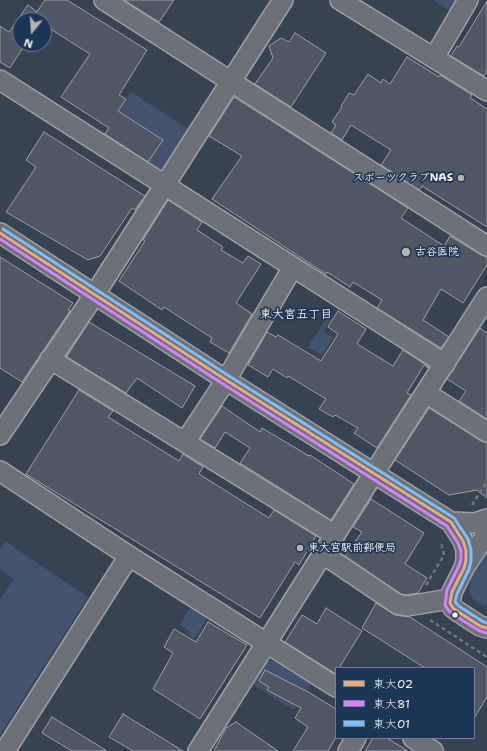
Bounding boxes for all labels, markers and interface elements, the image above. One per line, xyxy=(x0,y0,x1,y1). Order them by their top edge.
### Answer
north arrow xyxy=(12,12,52,52)
text: N xyxy=(22,35,35,51)
place label: スポーツクラブNAS xyxy=(353,171,453,185)
marker: スポーツクラブNAS xyxy=(456,173,466,183)
place label: 古谷医院 xyxy=(415,245,459,259)
marker: 古谷医院 xyxy=(400,246,412,258)
district label: 東大宮五丁目 xyxy=(260,308,332,322)
place label: 東大宮駅前郵便局 xyxy=(308,541,396,555)
marker: 東大宮駅前郵便局 xyxy=(295,543,305,553)
unlabelled marker xyxy=(450,610,460,620)
legend xyxy=(335,667,475,739)
text: 東大02 xyxy=(373,676,413,692)
text: 東大81 xyxy=(373,696,410,712)
text: 東大01 xyxy=(373,716,410,732)

